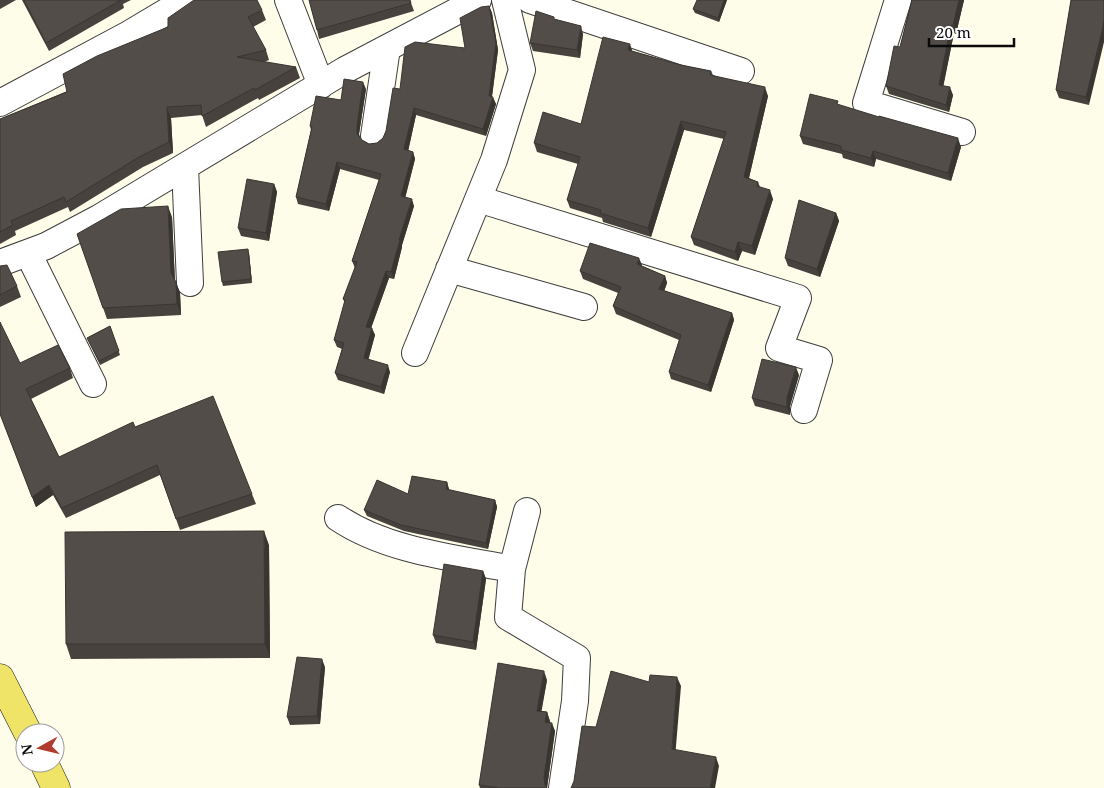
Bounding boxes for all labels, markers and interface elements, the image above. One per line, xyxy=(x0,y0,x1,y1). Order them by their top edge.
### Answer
scale bar xyxy=(929,15,1014,47)
text: 20 m xyxy=(936,22,971,42)
north arrow xyxy=(15,723,65,773)
text: N xyxy=(16,743,37,757)

